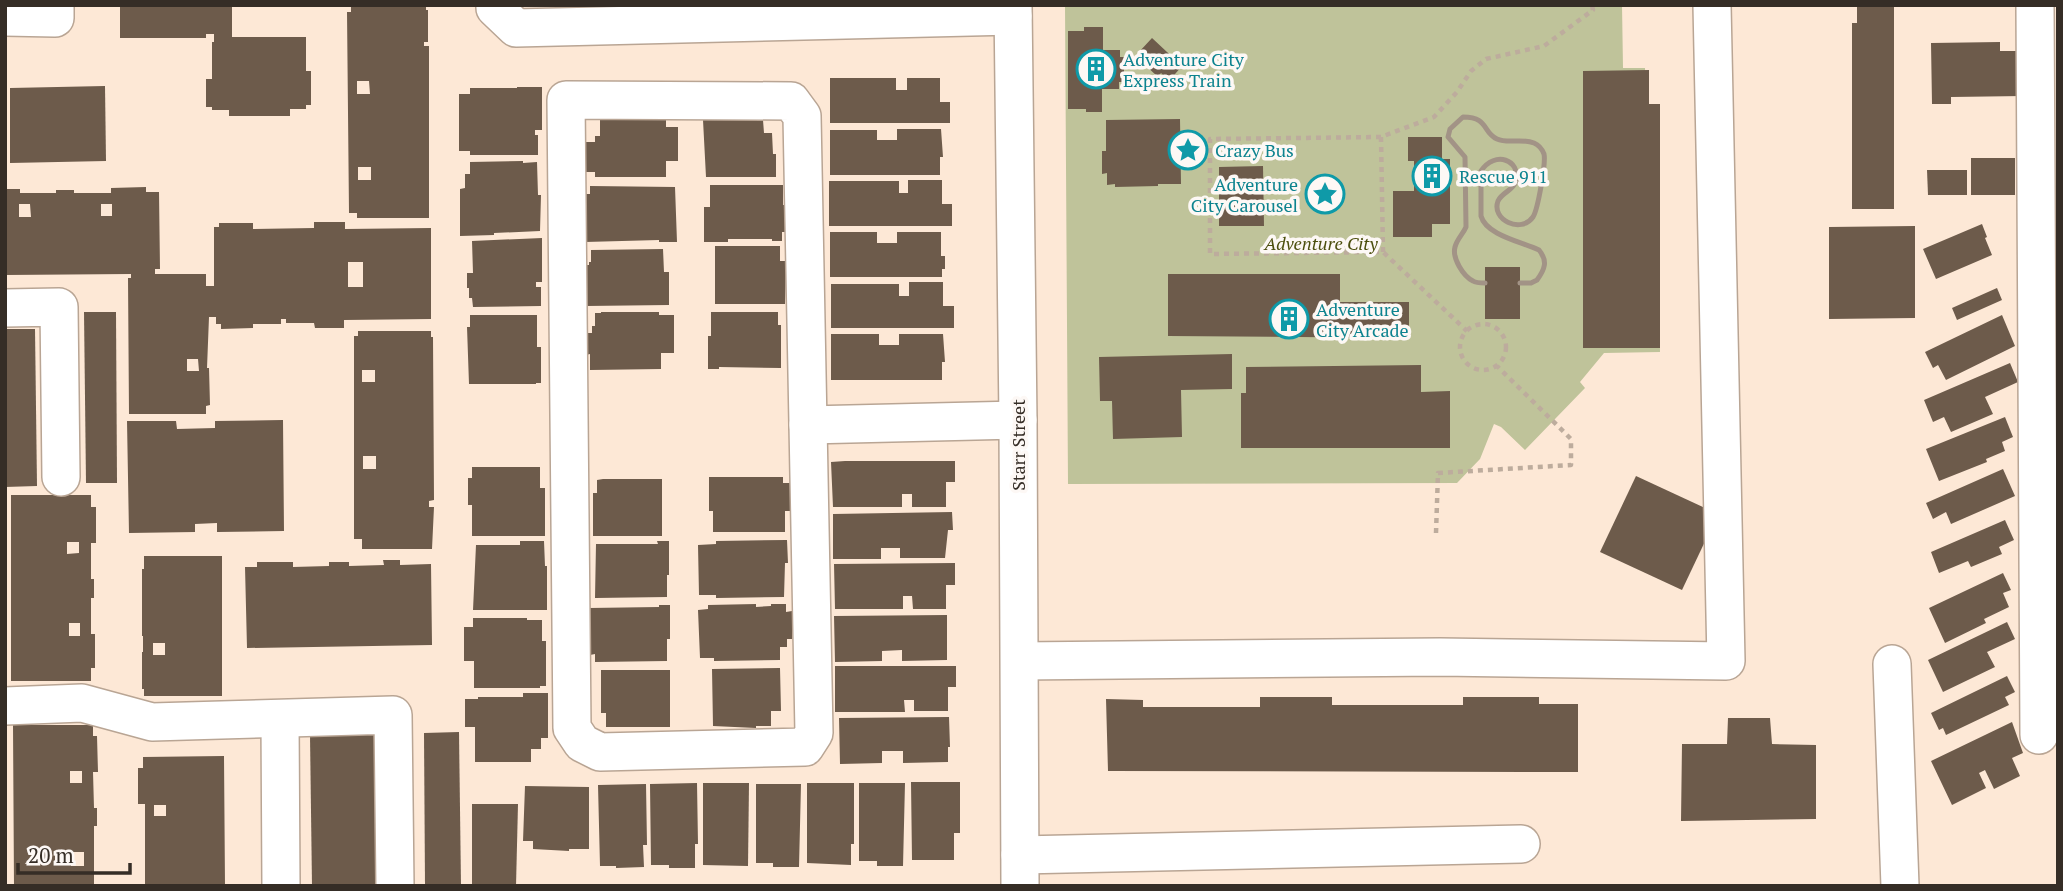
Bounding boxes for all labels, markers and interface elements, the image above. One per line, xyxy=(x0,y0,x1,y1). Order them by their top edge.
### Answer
place label: Adventure City Express Train xyxy=(1123,47,1245,92)
building icon: Adventure City Express Train xyxy=(1075,48,1117,90)
place icon: Crazy Bus xyxy=(1167,129,1209,171)
place label: Crazy Bus xyxy=(1215,138,1294,162)
building icon: Rescue 911 xyxy=(1411,155,1453,197)
place label: Rescue 911 xyxy=(1459,164,1548,188)
place label: Adventure City Carousel xyxy=(1191,172,1298,217)
place icon: Adventure City Carousel xyxy=(1304,173,1346,215)
park label: Adventure City xyxy=(1263,231,1378,255)
place label: Adventure City Arcade xyxy=(1316,297,1409,342)
building icon: Adventure City Arcade xyxy=(1268,298,1310,340)
street label: Starr Street xyxy=(1006,399,1030,491)
scale bar xyxy=(18,832,130,876)
text: 20 m xyxy=(28,841,74,869)

